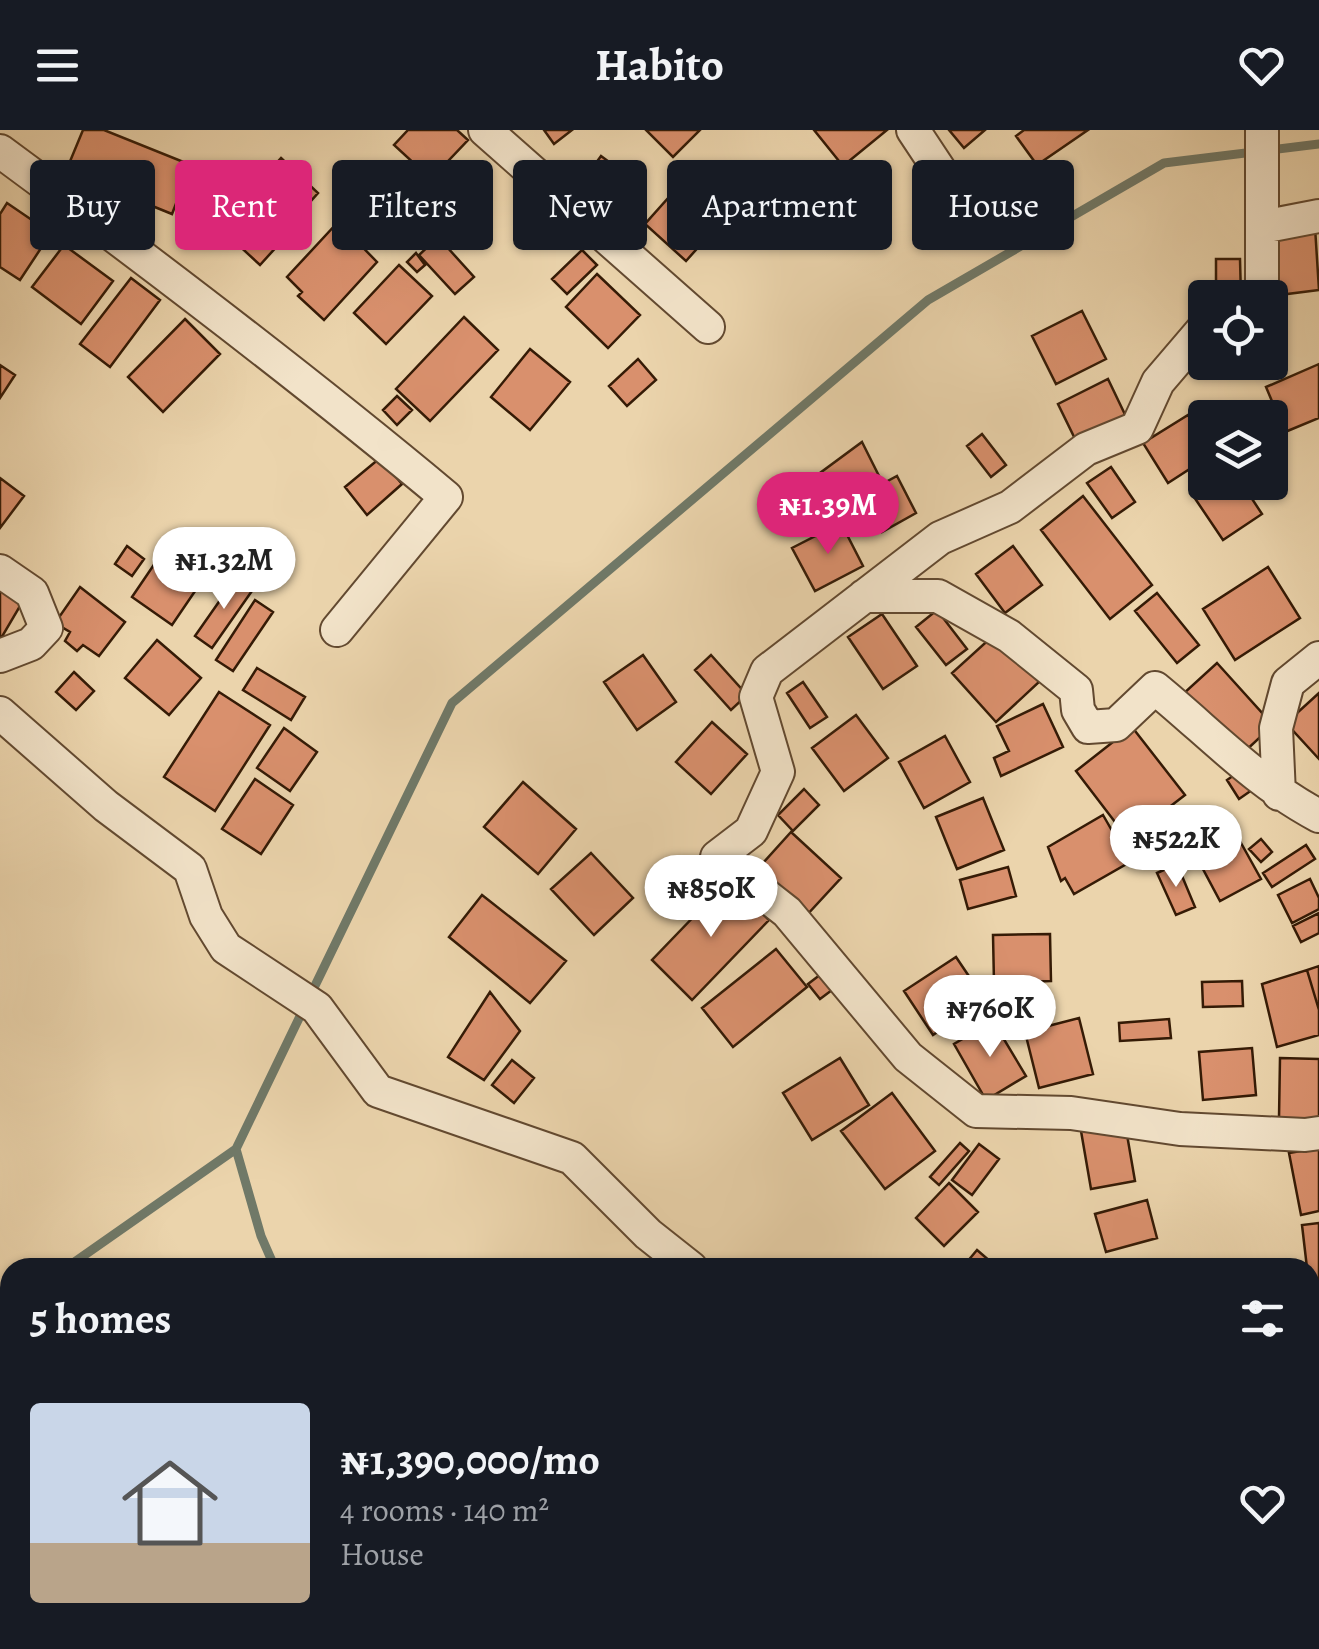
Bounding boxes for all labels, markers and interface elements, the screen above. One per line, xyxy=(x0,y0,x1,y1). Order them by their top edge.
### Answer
text: Habito xyxy=(595,34,724,96)
icon: menu xyxy=(30,38,85,93)
icon: heart xyxy=(1234,38,1289,93)
chip: Buy xyxy=(30,160,155,250)
chip: Rent xyxy=(175,160,312,250)
chip: Filters xyxy=(332,160,493,250)
chip: New xyxy=(513,160,647,250)
chip: Apartment xyxy=(667,160,892,250)
chip: House xyxy=(912,160,1074,250)
map controls xyxy=(1188,280,1288,500)
button: locate xyxy=(1188,280,1288,380)
button: layers xyxy=(1188,400,1288,500)
pin: ₦1.39M xyxy=(747,472,909,557)
text: ₦1.39M xyxy=(779,482,877,526)
pin: ₦1.32M xyxy=(143,527,305,612)
text: ₦1.32M xyxy=(175,537,273,581)
pin: ₦522K xyxy=(1106,805,1246,890)
text: ₦522K xyxy=(1132,815,1220,859)
pin: ₦850K xyxy=(641,855,781,940)
text: ₦850K xyxy=(667,865,755,909)
pin: ₦760K xyxy=(920,975,1060,1060)
text: ₦760K xyxy=(946,985,1034,1029)
text: 5 homes xyxy=(30,1290,171,1347)
icon: filters xyxy=(1235,1291,1290,1346)
text: ₦1,390,000/mo xyxy=(340,1431,600,1488)
icon: home xyxy=(110,1443,230,1563)
icon: heart xyxy=(1235,1476,1290,1531)
text: 4 rooms · 140 m² xyxy=(340,1488,549,1532)
text: House xyxy=(340,1532,424,1576)

